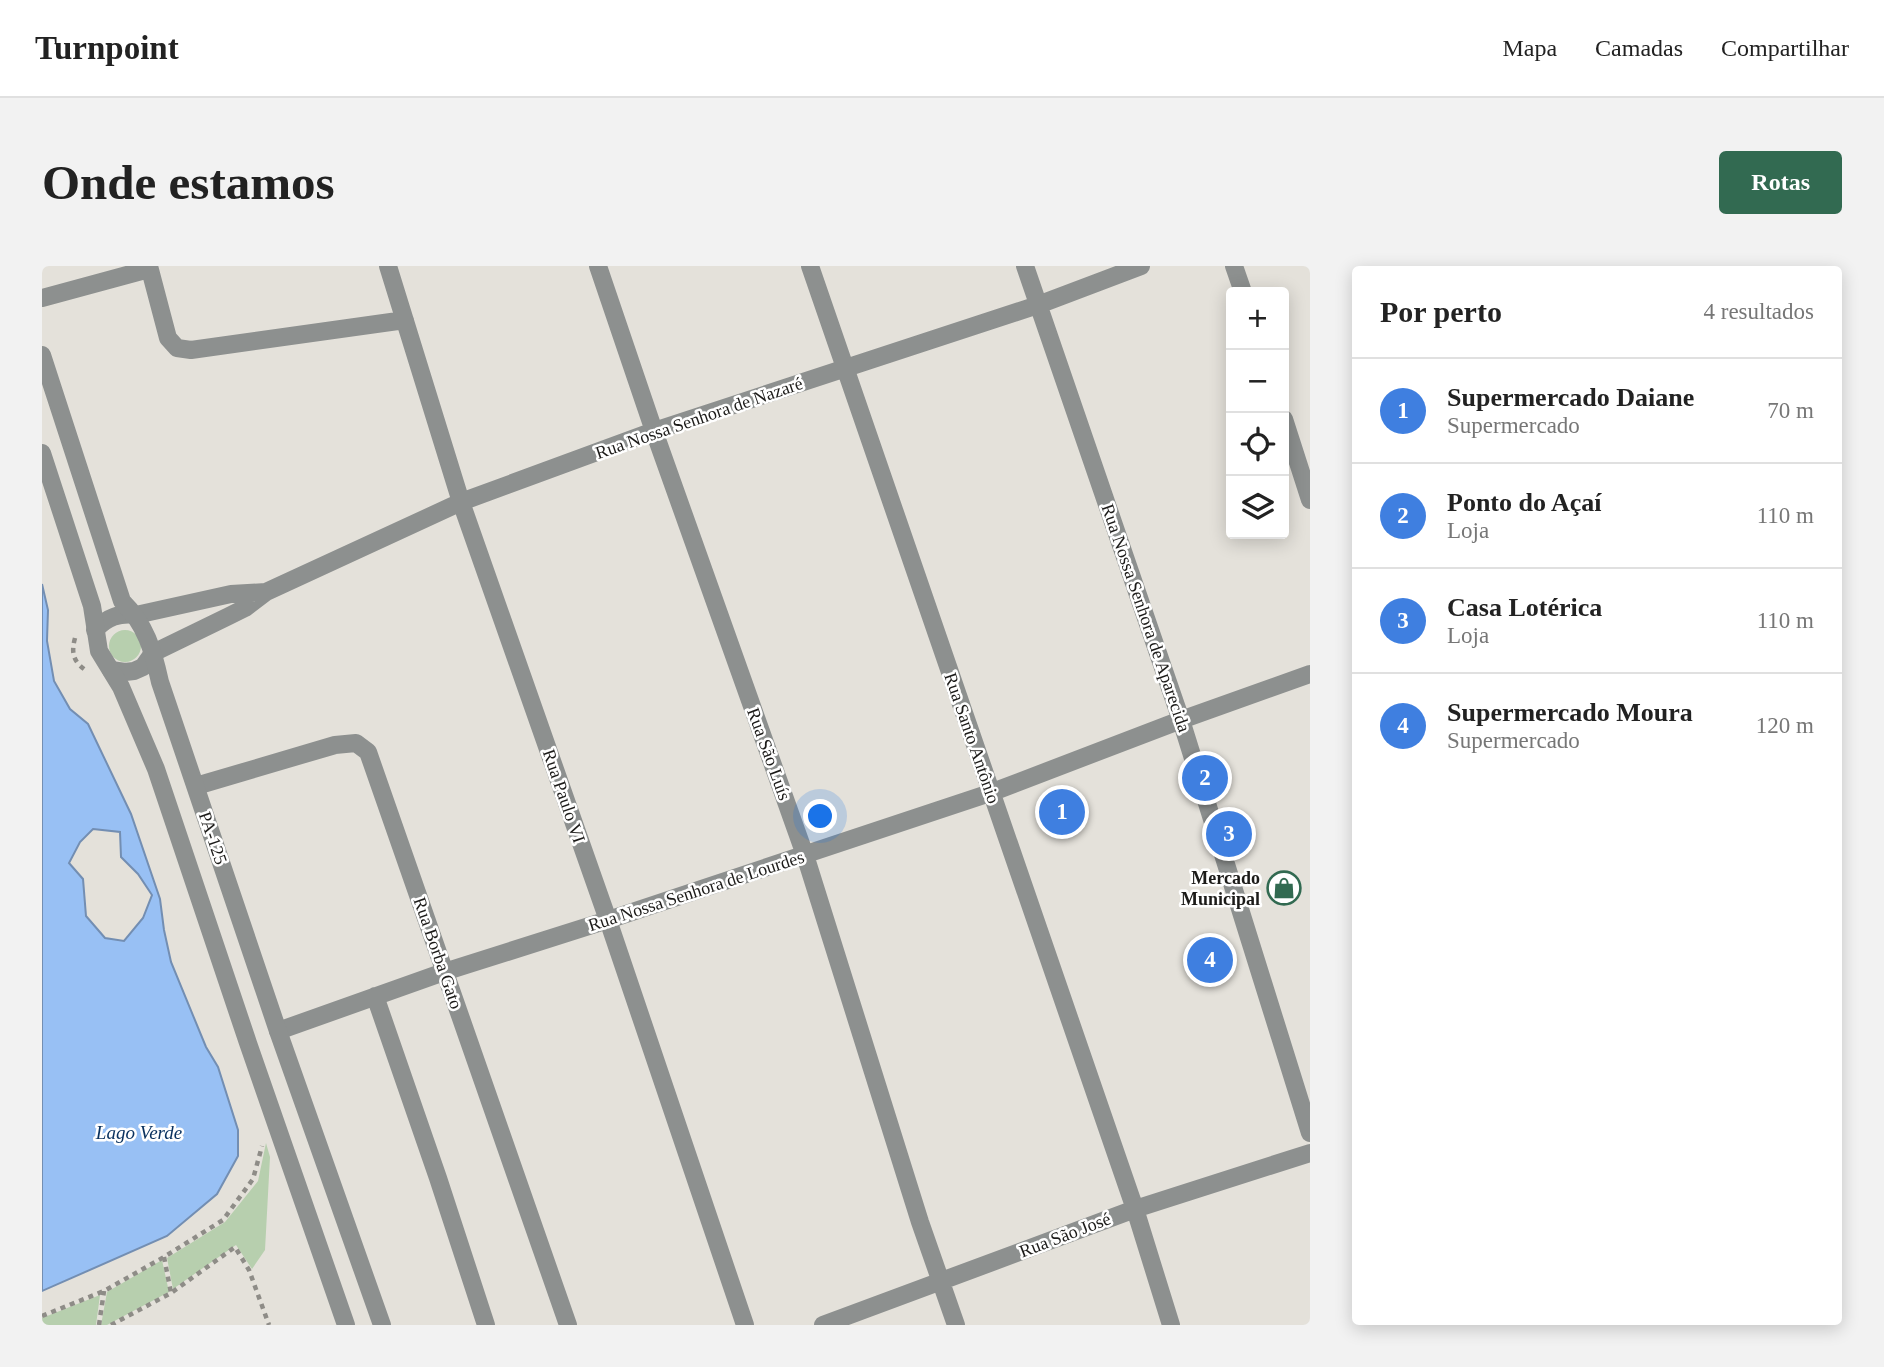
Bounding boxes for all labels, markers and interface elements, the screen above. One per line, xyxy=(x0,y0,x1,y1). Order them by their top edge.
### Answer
text: Turnpoint xyxy=(35,30,179,66)
text: Mapa xyxy=(1502,35,1557,61)
text: Camadas xyxy=(1595,35,1683,61)
text: Compartilhar xyxy=(1721,35,1849,61)
button: Rotas xyxy=(1719,151,1842,214)
text: Onde estamos xyxy=(42,155,335,210)
map controls xyxy=(1226,287,1289,539)
button: + xyxy=(1226,287,1289,350)
text: Por perto xyxy=(1380,295,1502,328)
text: 4 resultados xyxy=(1703,299,1814,324)
button: − xyxy=(1226,350,1289,413)
street label: Rua Nossa Senhora de Nazaré xyxy=(593,373,805,463)
text: Supermercado Daiane xyxy=(1447,383,1694,412)
text: 1 xyxy=(1397,398,1409,423)
text: 70 m xyxy=(1767,398,1814,423)
button: locate xyxy=(1226,413,1289,476)
text: Supermercado xyxy=(1447,413,1580,438)
button: layers xyxy=(1226,476,1289,539)
text: Ponto do Açaí xyxy=(1447,488,1602,517)
street label: Rua Nossa Senhora de Aparecida xyxy=(1097,501,1195,735)
text: 2 xyxy=(1397,503,1409,528)
text: 110 m xyxy=(1757,503,1814,528)
text: Loja xyxy=(1447,518,1489,543)
text: Casa Lotérica xyxy=(1447,593,1602,622)
text: 3 xyxy=(1397,608,1409,633)
text: 110 m xyxy=(1757,608,1814,633)
text: Loja xyxy=(1447,623,1489,648)
street label: Rua Santo Antônio xyxy=(940,670,1004,806)
text: Supermercado Moura xyxy=(1447,698,1693,727)
street label: Rua São Luís xyxy=(743,705,795,803)
text: 4 xyxy=(1397,713,1409,738)
text: 120 m xyxy=(1756,713,1814,738)
text: Supermercado xyxy=(1447,728,1580,753)
street label: Rua Paulo VI xyxy=(539,747,589,845)
pin: 2 xyxy=(1182,752,1228,804)
pin: 1 xyxy=(1039,786,1085,838)
your location xyxy=(803,799,837,833)
pin: 3 xyxy=(1206,808,1252,860)
street label: PA-125 xyxy=(195,809,231,867)
street label: Rua Nossa Senhora de Lourdes xyxy=(585,847,807,935)
place label: Mercado Municipal xyxy=(1181,868,1260,909)
shop icon: Mercado Municipal xyxy=(1265,869,1303,907)
street label: Rua Borba Gato xyxy=(410,894,466,1012)
pin: 4 xyxy=(1187,934,1233,986)
water label: Lago Verde xyxy=(95,1122,182,1143)
street label: Rua São José xyxy=(1017,1208,1113,1262)

